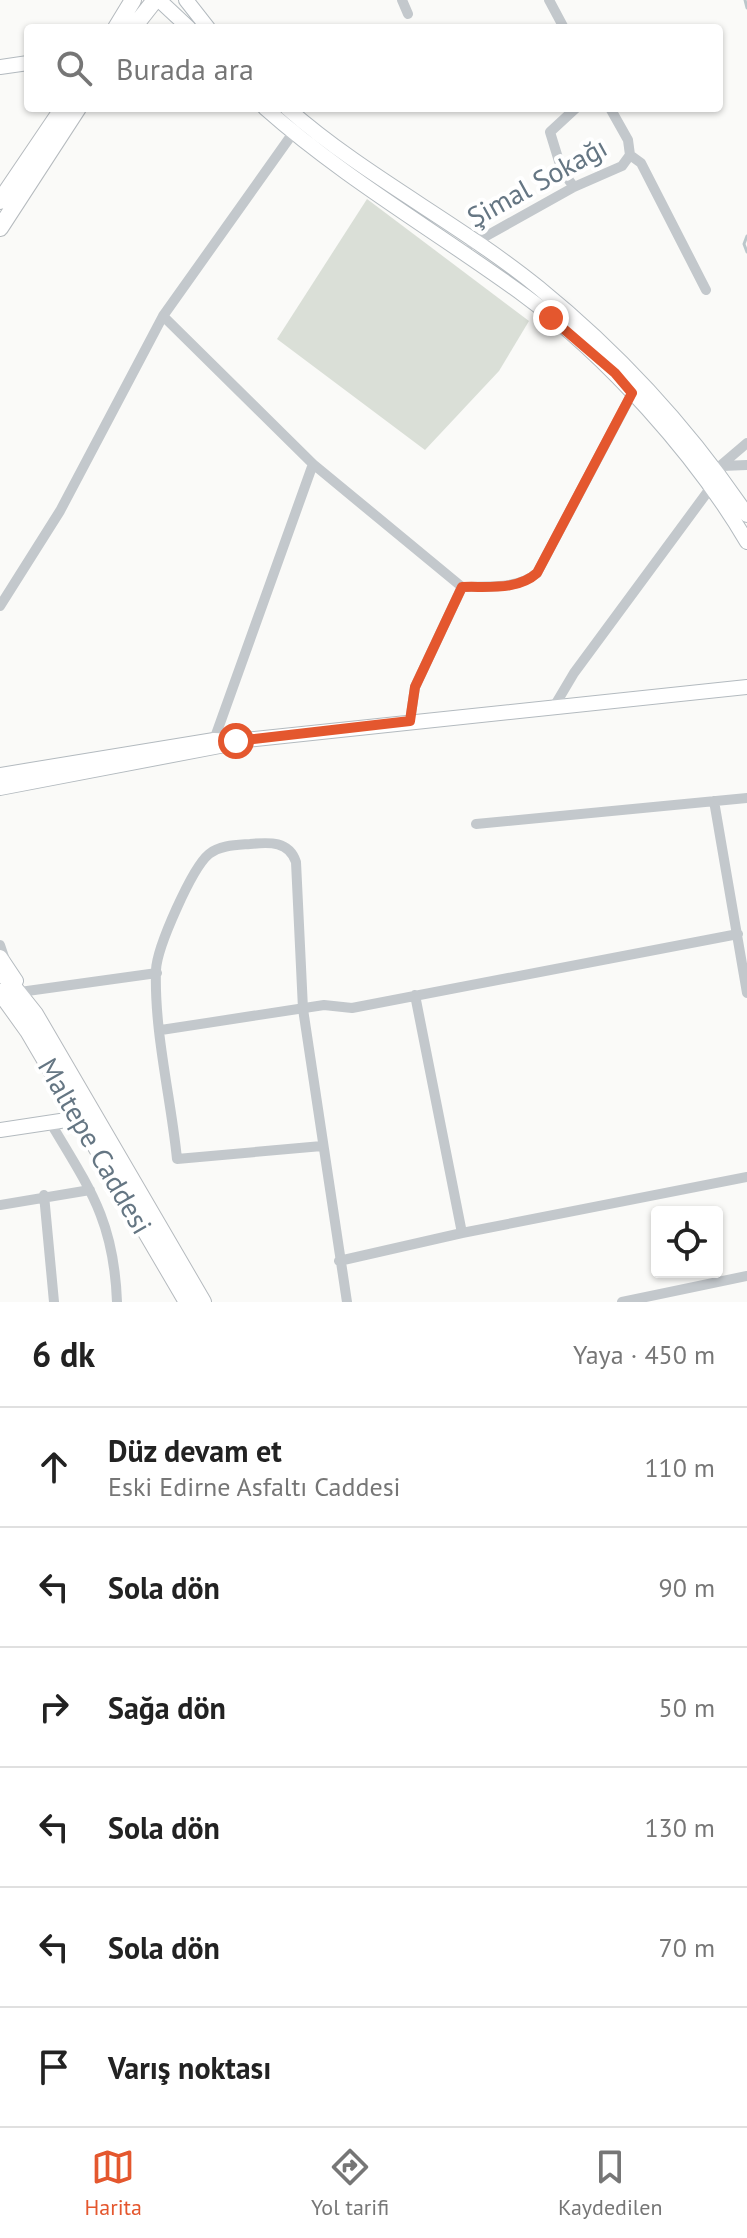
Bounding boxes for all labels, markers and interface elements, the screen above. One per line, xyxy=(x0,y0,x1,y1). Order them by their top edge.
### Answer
search box xyxy=(24,24,723,112)
icon: search xyxy=(52,46,96,90)
text: Burada ara xyxy=(116,49,254,88)
street label: Şimal Sokağı xyxy=(460,128,613,235)
route end xyxy=(533,300,569,336)
route start xyxy=(218,723,254,759)
street label: Maltepe Caddesi xyxy=(30,1051,161,1241)
map controls xyxy=(651,1206,723,1278)
button: locate xyxy=(651,1206,723,1278)
text: 6 dk xyxy=(32,1332,95,1376)
text: Yaya · 450 m xyxy=(573,1338,715,1371)
text: Düz devam et xyxy=(108,1431,282,1470)
icon: ahead xyxy=(32,1445,76,1489)
text: 110 m xyxy=(644,1451,715,1484)
text: Eski Edirne Asfaltı Caddesi xyxy=(108,1470,401,1503)
icon: left xyxy=(32,1565,76,1609)
text: Sola dön xyxy=(108,1568,220,1607)
text: 90 m xyxy=(659,1571,715,1604)
icon: right xyxy=(32,1685,76,1729)
text: Sağa dön xyxy=(108,1688,226,1727)
text: 50 m xyxy=(659,1691,715,1724)
icon: left xyxy=(32,1805,76,1849)
text: Sola dön xyxy=(108,1808,220,1847)
text: 130 m xyxy=(644,1811,715,1844)
icon: left xyxy=(32,1925,76,1969)
text: Sola dön xyxy=(108,1928,220,1967)
text: 70 m xyxy=(659,1931,715,1964)
icon: arrive xyxy=(32,2045,76,2089)
text: Varış noktası xyxy=(108,2048,271,2087)
tab: Harita xyxy=(85,2145,142,2221)
tab: Yol tarifi xyxy=(311,2145,389,2221)
tab: Kaydedilen xyxy=(558,2145,662,2221)

